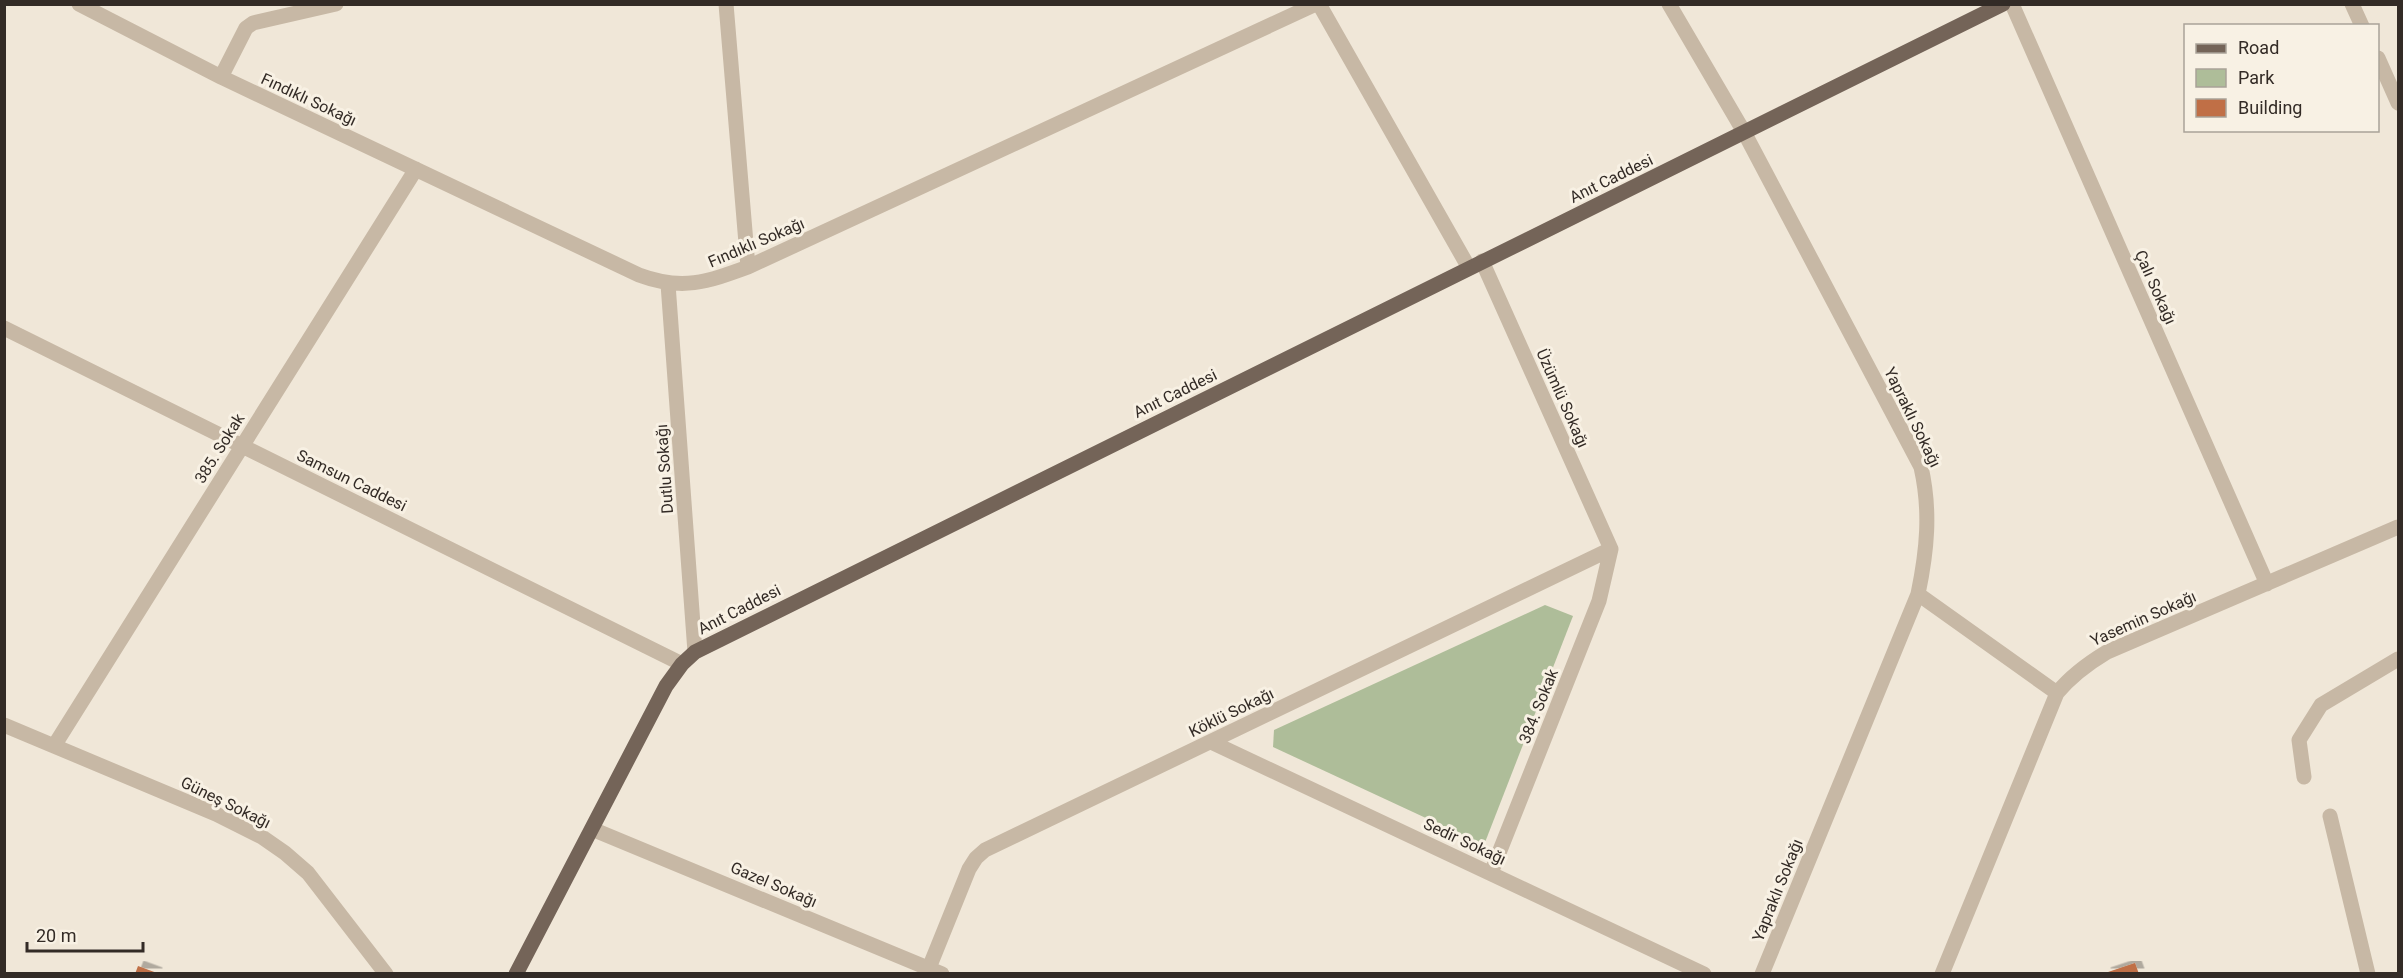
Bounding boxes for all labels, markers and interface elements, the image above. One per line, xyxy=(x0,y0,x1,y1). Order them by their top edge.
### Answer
legend xyxy=(2184,24,2379,132)
text: Road xyxy=(2238,37,2279,58)
text: Park xyxy=(2238,67,2275,88)
street label: Fındıklı Sokağı xyxy=(258,69,359,130)
text: Building xyxy=(2238,97,2302,118)
street label: Anıt Caddesi xyxy=(1567,150,1656,207)
street label: Fındıklı Sokağı xyxy=(705,214,807,271)
street label: Çalı Sokağı xyxy=(2131,247,2180,327)
street label: Üzümlü Sokağı xyxy=(1532,346,1593,451)
street label: Yapraklı Sokağı xyxy=(1880,364,1945,470)
street label: Anıt Caddesi xyxy=(1131,365,1220,422)
street label: 385. Sokak xyxy=(191,409,249,487)
street label: Dutlu Sokağı xyxy=(652,424,677,514)
street label: Samsun Caddesi xyxy=(294,446,410,515)
street label: Anıt Caddesi xyxy=(695,580,784,638)
street label: Yasemin Sokağı xyxy=(2087,587,2199,650)
street label: 384. Sokak xyxy=(1515,665,1562,746)
street label: Köklü Sokağı xyxy=(1186,684,1277,741)
street label: Güneş Sokağı xyxy=(178,773,274,832)
street label: Sedir Sokağı xyxy=(1421,814,1509,869)
street label: Yapraklı Sokağı xyxy=(1748,836,1807,944)
street label: Gazel Sokağı xyxy=(728,858,820,911)
scale bar xyxy=(27,915,142,953)
text: 20 m xyxy=(36,925,76,946)

